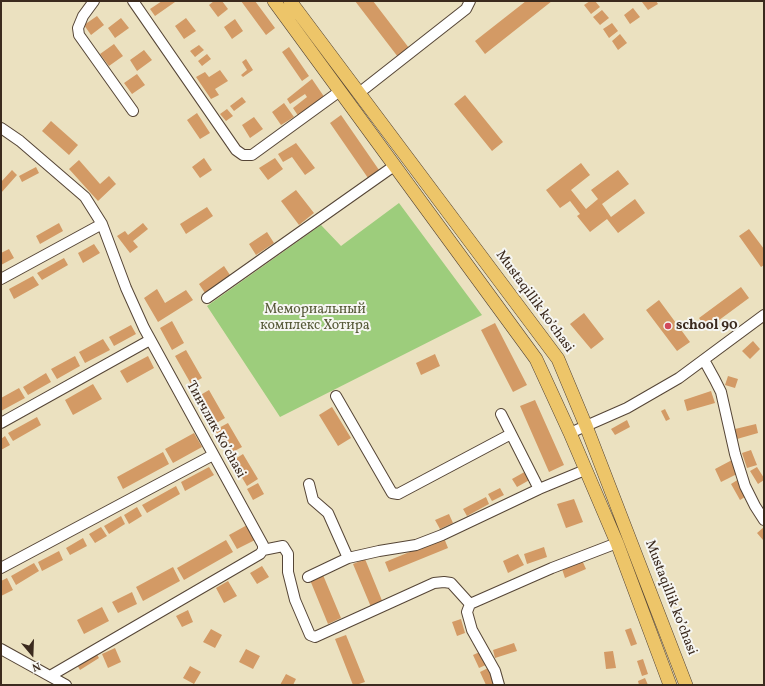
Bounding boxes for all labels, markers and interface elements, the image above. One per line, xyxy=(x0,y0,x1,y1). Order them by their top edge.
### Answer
street label: Mustaqillik ko’chasi xyxy=(491,248,577,356)
park label: Мемориальный комплекс Хотира xyxy=(260,302,370,334)
place label: school 90 xyxy=(676,318,738,334)
marker: school 90 xyxy=(663,321,673,331)
street label: Тинчлик Ko’chasi xyxy=(181,378,249,482)
street label: Mustaqillik ko’chasi xyxy=(640,538,700,658)
north arrow xyxy=(12,634,52,674)
text: N xyxy=(30,657,42,674)

